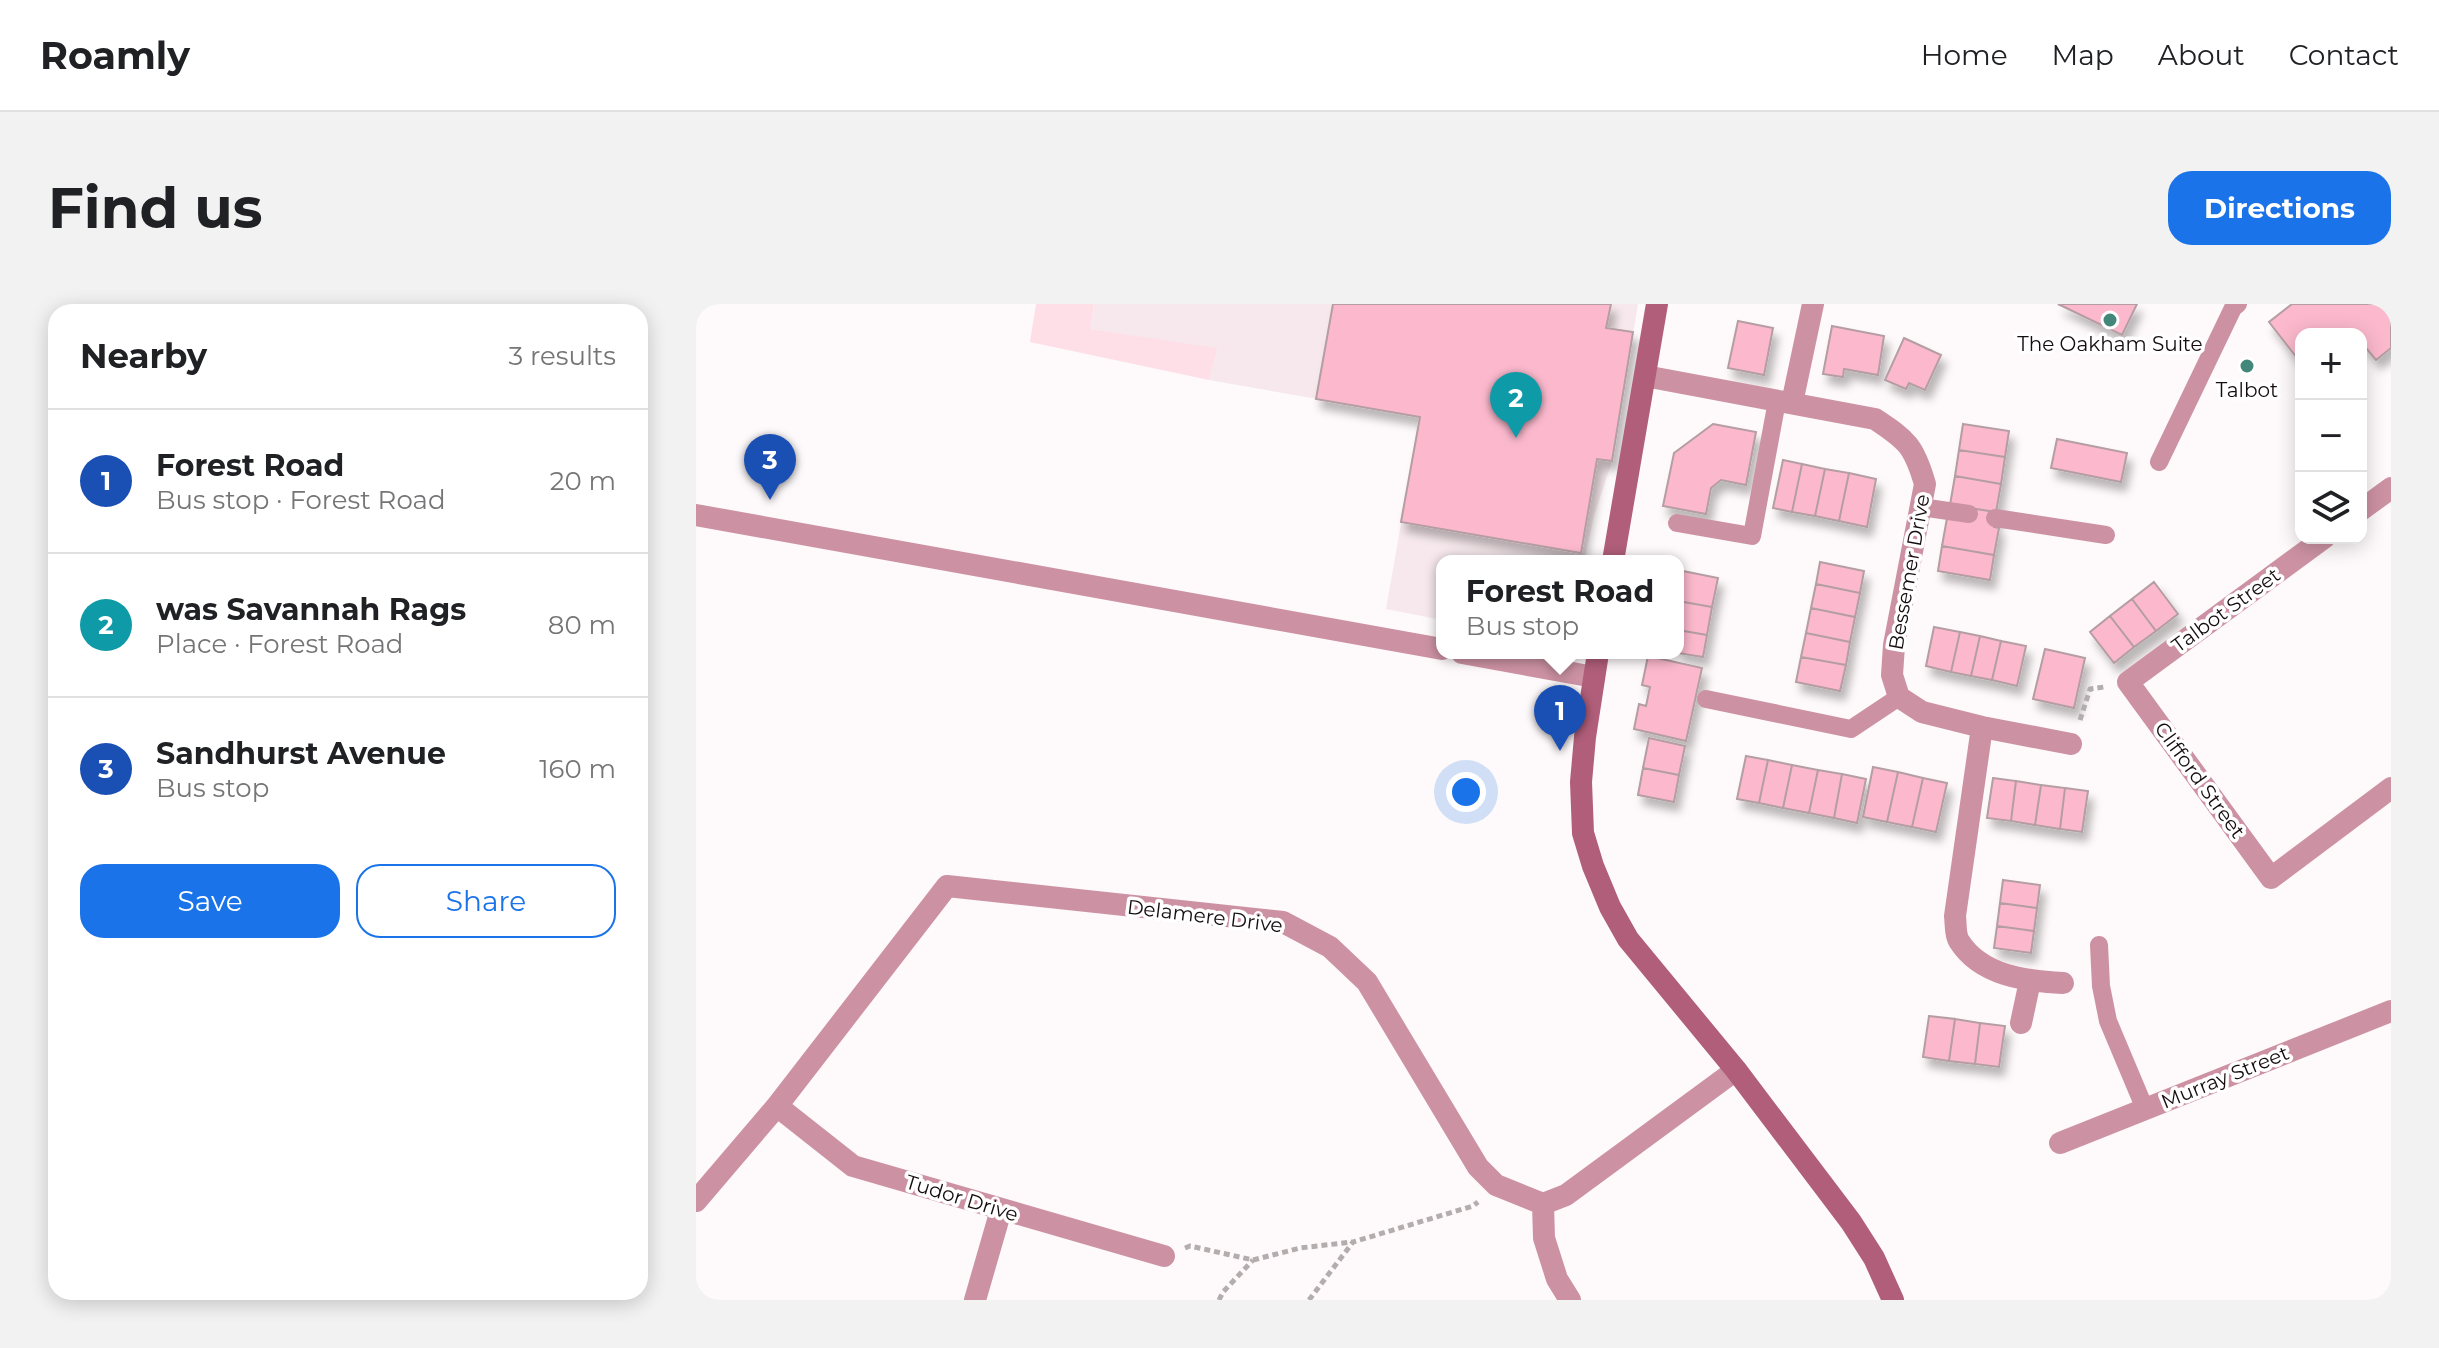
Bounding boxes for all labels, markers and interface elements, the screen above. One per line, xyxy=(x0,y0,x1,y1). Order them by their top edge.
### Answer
text: Roamly xyxy=(40,32,190,79)
text: Home xyxy=(1921,38,2008,72)
text: Map xyxy=(2052,38,2114,72)
text: About xyxy=(2158,38,2245,72)
text: Contact xyxy=(2289,38,2399,72)
button: Directions xyxy=(2168,171,2391,245)
text: Find us xyxy=(48,174,262,242)
marker: The Oakham Suite xyxy=(2101,311,2119,329)
map controls xyxy=(2295,328,2367,544)
button: + xyxy=(2295,328,2367,400)
place label: The Oakham Suite xyxy=(2017,332,2203,356)
text: Nearby xyxy=(80,335,207,377)
text: 3 results xyxy=(509,340,616,372)
marker: Talbot xyxy=(2238,357,2256,375)
pin: 2 xyxy=(1490,372,1542,438)
place label: Talbot xyxy=(2216,378,2278,402)
button: − xyxy=(2295,400,2367,472)
pin: 3 xyxy=(744,434,796,500)
text: Forest Road xyxy=(156,447,344,484)
text: 1 xyxy=(101,465,111,497)
text: 20 m xyxy=(550,465,616,497)
button: layers xyxy=(2295,472,2367,544)
text: Bus stop · Forest Road xyxy=(156,484,446,516)
street label: Bessemer Drive xyxy=(1883,492,1935,652)
popup xyxy=(1436,555,1684,659)
street label: Talbot Street xyxy=(2167,563,2285,657)
text: Forest Road xyxy=(1466,573,1654,610)
text: was Savannah Rags xyxy=(156,591,466,628)
text: 2 xyxy=(98,609,114,641)
text: 80 m xyxy=(548,609,616,641)
text: Bus stop xyxy=(1466,610,1579,642)
text: Place · Forest Road xyxy=(156,628,403,660)
pin: 1 xyxy=(1534,685,1586,751)
street label: Clifford Street xyxy=(2150,717,2250,843)
text: Sandhurst Avenue xyxy=(156,735,446,772)
text: 3 xyxy=(98,753,114,785)
text: 160 m xyxy=(539,753,616,785)
text: Bus stop xyxy=(156,772,269,804)
your location xyxy=(1446,772,1486,812)
button: Save xyxy=(80,864,340,938)
button: Share xyxy=(356,864,616,938)
street label: Delamere Drive xyxy=(1126,895,1284,937)
street label: Murray Street xyxy=(2158,1040,2292,1114)
street label: Tudor Drive xyxy=(903,1170,1021,1226)

